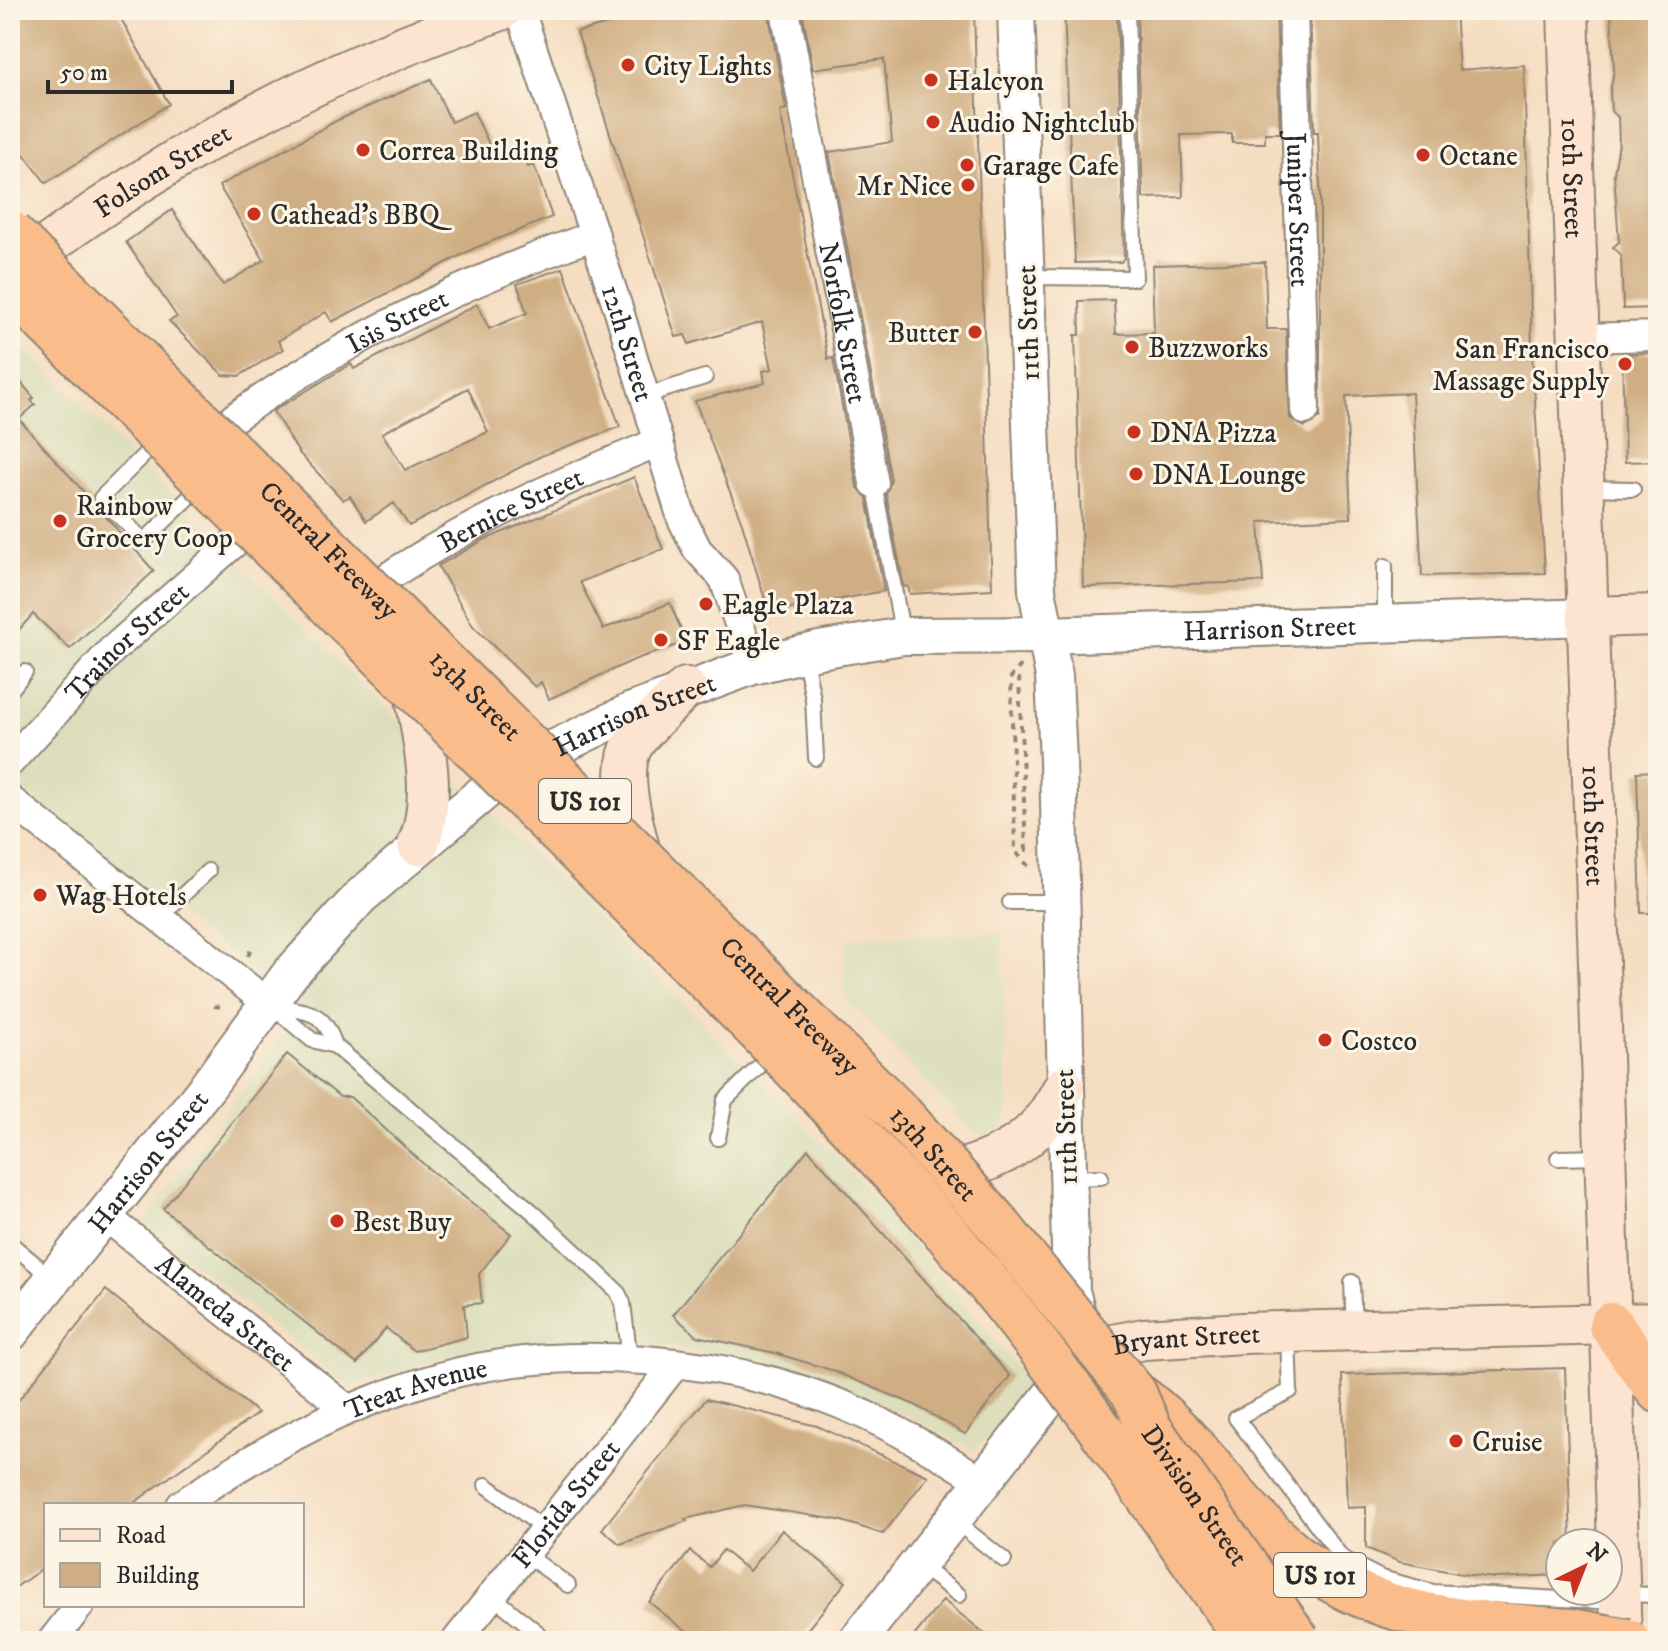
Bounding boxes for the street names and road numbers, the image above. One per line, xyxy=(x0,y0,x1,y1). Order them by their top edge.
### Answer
street label: Folsom Street xyxy=(88,116,237,226)
street label: 10th Street xyxy=(1552,117,1591,239)
street label: Juniper Street xyxy=(1278,129,1317,288)
street label: Norfolk Street xyxy=(810,239,875,406)
street label: 11th Street xyxy=(1009,264,1048,382)
street label: Isis Street xyxy=(340,281,454,362)
street label: 12th Street xyxy=(593,281,661,406)
street label: Bernice Street xyxy=(432,460,589,561)
street label: Central Freeway xyxy=(251,474,407,628)
street label: Trainor Street xyxy=(58,575,197,709)
street label: Harrison Street xyxy=(1183,609,1357,649)
street label: 13th Street xyxy=(421,642,529,749)
street label: Harrison Street xyxy=(548,665,721,765)
street label: 10th Street xyxy=(1574,764,1612,887)
road number: US 101 xyxy=(539,779,631,823)
street label: Central Freeway xyxy=(712,930,867,1084)
street label: 11th Street xyxy=(1047,1068,1086,1186)
street label: Harrison Street xyxy=(81,1084,217,1241)
street label: 13th Street xyxy=(882,1098,985,1209)
street label: Alameda Street xyxy=(148,1247,302,1380)
street label: Bryant Street xyxy=(1109,1317,1261,1364)
street label: Treat Avenue xyxy=(339,1351,490,1428)
street label: Division Street xyxy=(1133,1418,1256,1573)
street label: Florida Street xyxy=(505,1433,628,1576)
road number: US 101 xyxy=(1274,1553,1366,1597)

